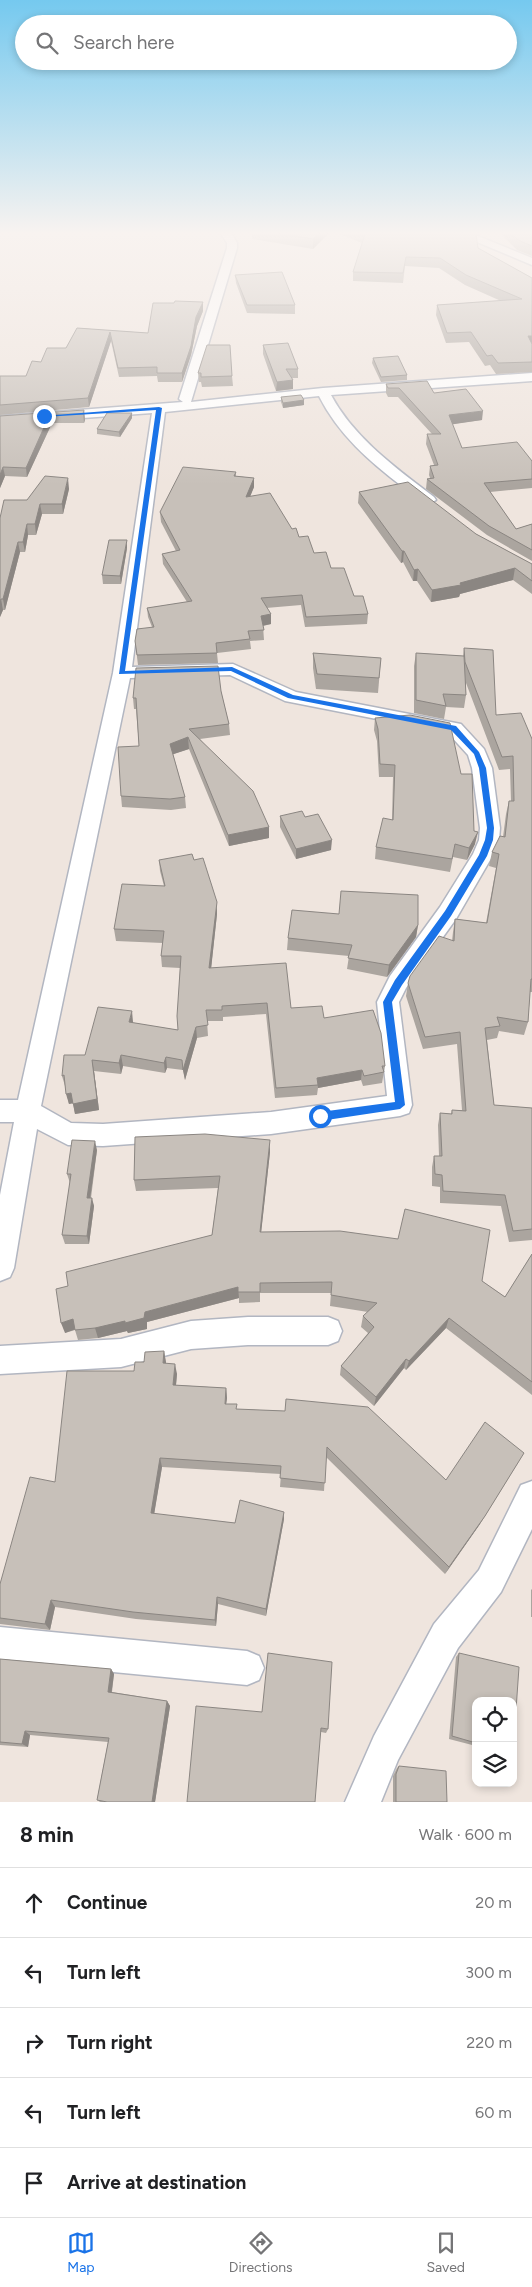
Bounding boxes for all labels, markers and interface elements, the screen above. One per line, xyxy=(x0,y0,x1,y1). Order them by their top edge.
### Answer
search box xyxy=(15,15,517,70)
icon: search xyxy=(33,29,61,57)
text: Search here xyxy=(73,31,175,54)
route end xyxy=(33,405,56,428)
route start xyxy=(309,1105,332,1128)
map controls xyxy=(472,1697,517,1787)
button: locate xyxy=(472,1697,517,1742)
button: layers xyxy=(472,1742,517,1787)
text: 8 min xyxy=(20,1822,74,1847)
text: Walk · 600 m xyxy=(419,1825,512,1844)
icon: ahead xyxy=(20,1889,48,1917)
text: Continue xyxy=(67,1891,147,1914)
text: 20 m xyxy=(475,1893,512,1912)
icon: left xyxy=(20,1959,48,1987)
text: Turn left xyxy=(67,1961,141,1984)
text: 300 m xyxy=(465,1963,512,1982)
icon: right xyxy=(20,2029,48,2057)
text: Turn right xyxy=(67,2031,153,2054)
text: 220 m xyxy=(466,2033,512,2052)
icon: left xyxy=(20,2099,48,2127)
text: Turn left xyxy=(67,2101,141,2124)
text: 60 m xyxy=(475,2103,512,2122)
icon: arrive xyxy=(20,2169,48,2197)
text: Arrive at destination xyxy=(67,2171,246,2194)
tab: Map xyxy=(67,2229,95,2276)
tab: Directions xyxy=(229,2229,293,2276)
tab: Saved xyxy=(426,2229,465,2276)

